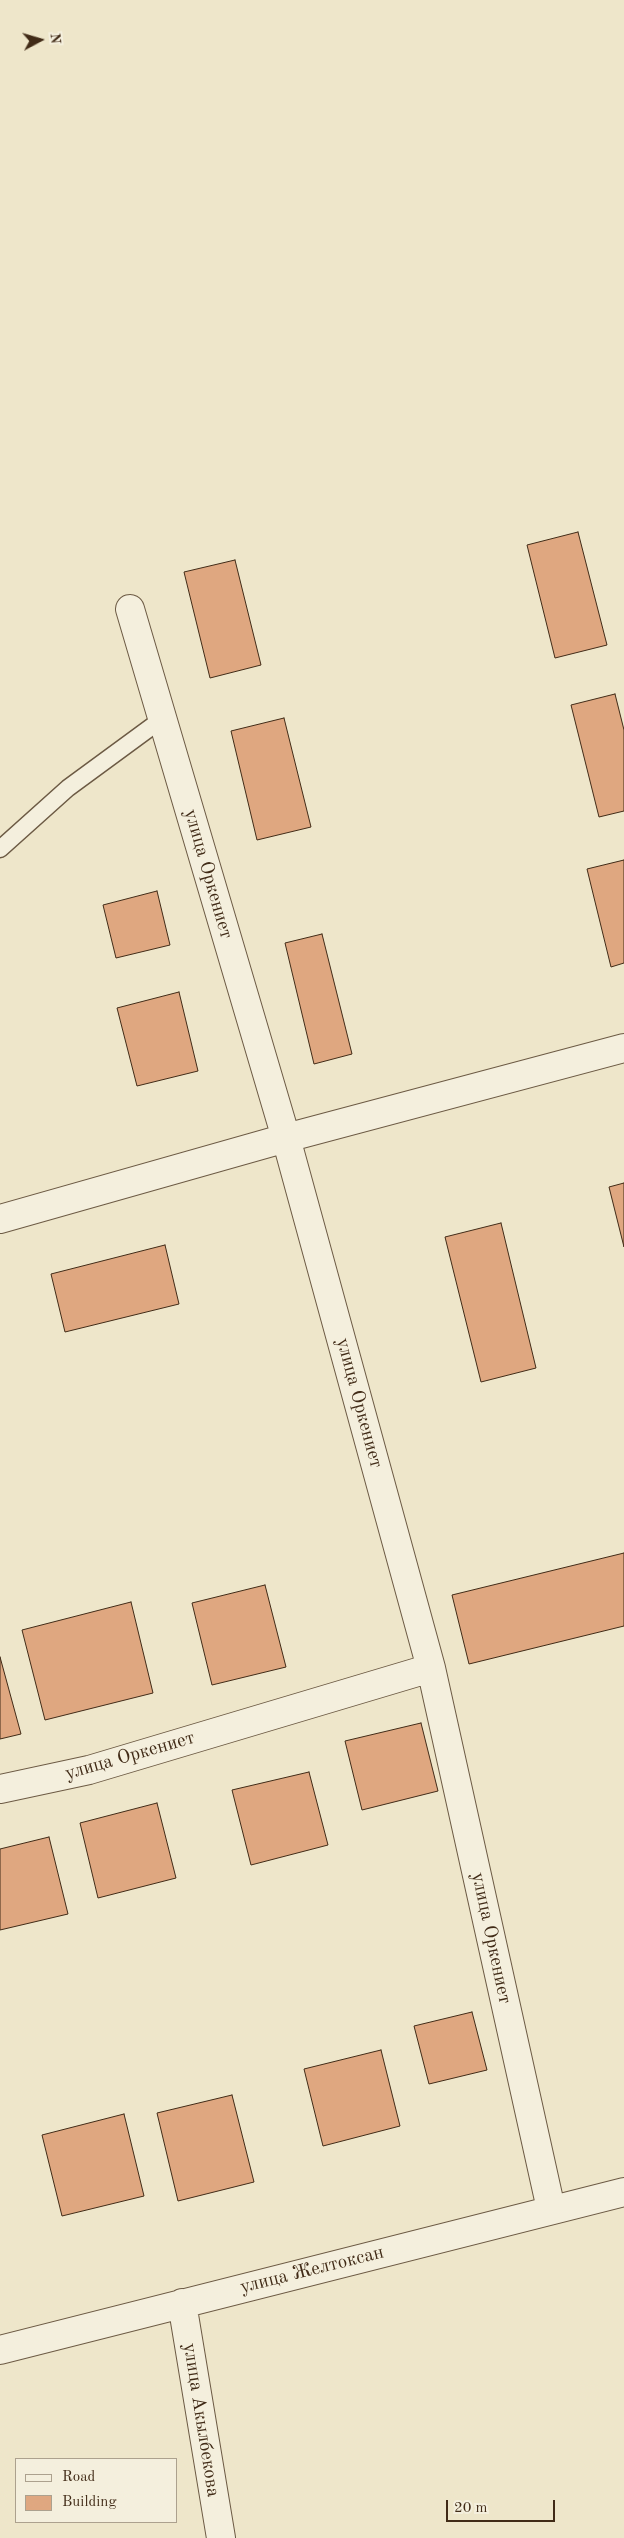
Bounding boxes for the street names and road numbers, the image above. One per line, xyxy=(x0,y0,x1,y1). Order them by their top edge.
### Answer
street label: улица Оркениет xyxy=(179,807,237,941)
street label: улица Оркениет xyxy=(331,1335,387,1471)
street label: улица Оркениет xyxy=(63,1727,197,1785)
street label: улица Оркениет xyxy=(466,1870,516,2006)
street label: улица Желтоксан xyxy=(238,2241,386,2299)
street label: улица Акылбекова xyxy=(178,2341,224,2499)

